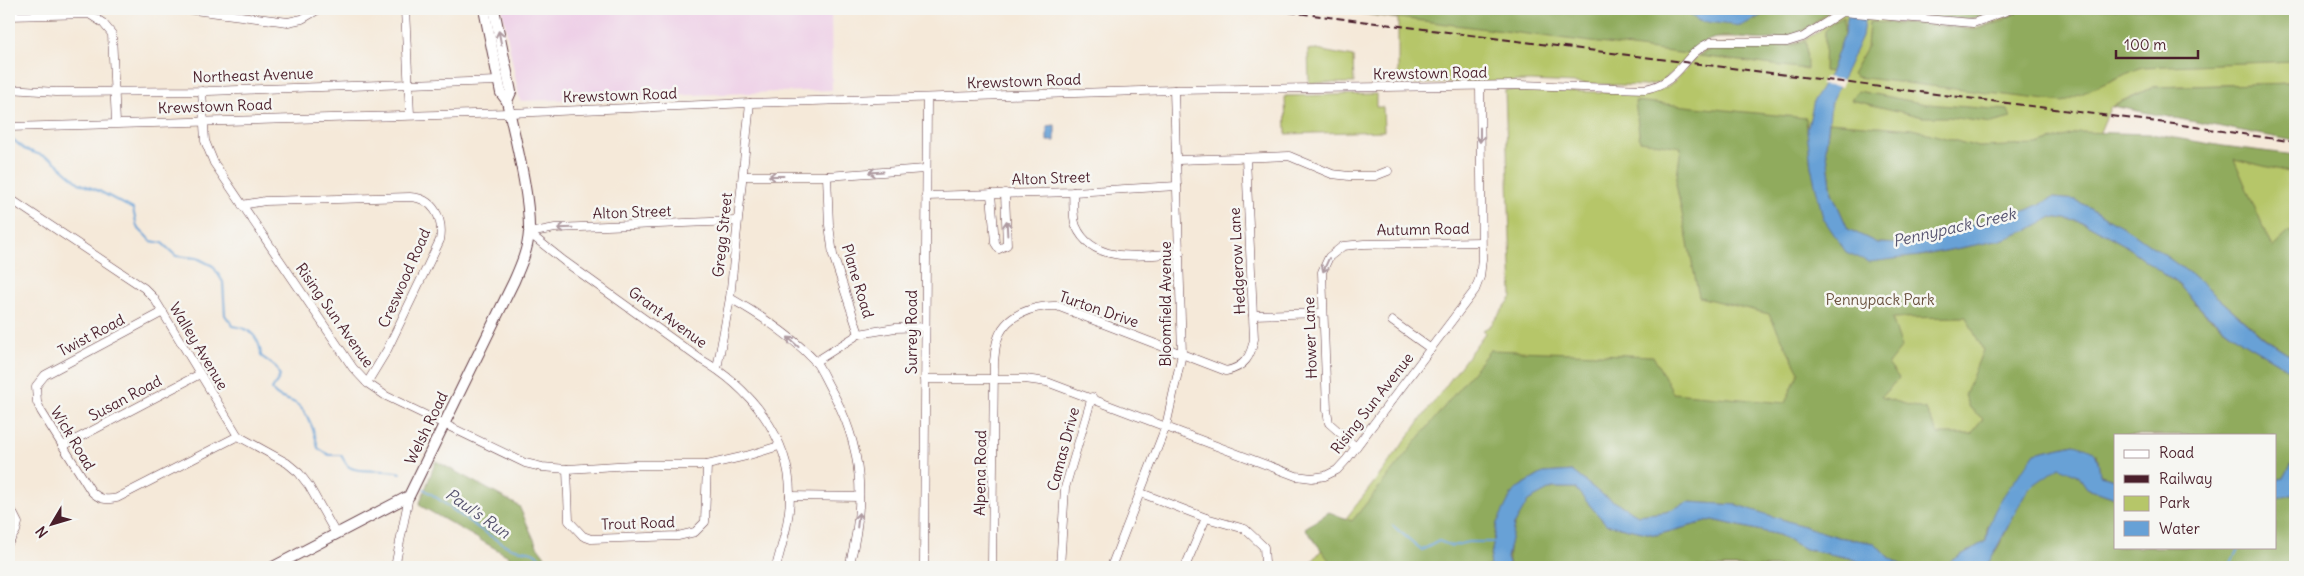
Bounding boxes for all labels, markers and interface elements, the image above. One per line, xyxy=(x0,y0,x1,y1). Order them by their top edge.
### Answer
scale bar xyxy=(2116,28,2199,60)
one-way arrow xyxy=(495,30,504,46)
text: 100 m xyxy=(2124,35,2166,54)
street label: Northeast Avenue xyxy=(192,63,314,87)
street label: Krewstown Road xyxy=(1373,63,1488,83)
street label: Krewstown Road xyxy=(967,70,1082,92)
street label: Krewstown Road xyxy=(563,84,678,106)
street label: Krewstown Road xyxy=(158,95,273,117)
one-way arrow xyxy=(1475,127,1485,143)
street label: Alton Street xyxy=(1011,167,1091,189)
one-way arrow xyxy=(868,168,884,177)
one-way arrow xyxy=(768,171,784,181)
street label: Gregg Street xyxy=(708,192,736,278)
street label: Alton Street xyxy=(592,201,672,223)
water label: Pennypack Creek xyxy=(1891,203,2019,251)
street label: Hedgerow Lane xyxy=(1225,207,1249,315)
street label: Autumn Road xyxy=(1376,219,1470,239)
one-way arrow xyxy=(1002,220,1012,236)
one-way arrow xyxy=(557,223,574,233)
street label: Creswood Road xyxy=(374,225,434,331)
street label: Bloomfield Avenue xyxy=(1156,241,1175,367)
street label: Plane Road xyxy=(838,242,878,321)
one-way arrow xyxy=(1320,257,1330,272)
street label: Rising Sun Avenue xyxy=(292,259,378,371)
street label: Grant Avenue xyxy=(625,282,711,352)
street label: Turton Drive xyxy=(1057,287,1141,331)
street label: Surrey Road xyxy=(902,290,921,374)
park label: Pennypack Park xyxy=(1825,290,1935,309)
street label: Hower Lane xyxy=(1299,297,1321,379)
street label: Walley Avenue xyxy=(165,299,233,393)
street label: Twist Road xyxy=(54,309,128,360)
one-way arrow xyxy=(786,336,799,348)
street label: Rising Sun Avenue xyxy=(1327,349,1417,457)
street label: Susan Road xyxy=(85,371,165,425)
street label: Welsh Road xyxy=(400,388,452,468)
street label: Wick Road xyxy=(47,403,100,473)
street label: Camas Drive xyxy=(1043,405,1083,493)
street label: Alpena Road xyxy=(970,430,990,516)
legend xyxy=(2114,434,2276,548)
text: Road xyxy=(2159,443,2194,462)
text: Railway xyxy=(2159,469,2213,488)
water label: Paul's Run xyxy=(442,484,515,543)
text: Park xyxy=(2159,493,2190,512)
north arrow xyxy=(28,498,78,548)
street label: Trout Road xyxy=(601,512,675,534)
one-way arrow xyxy=(853,512,863,528)
text: Water xyxy=(2159,519,2200,538)
text: N xyxy=(32,523,52,541)

